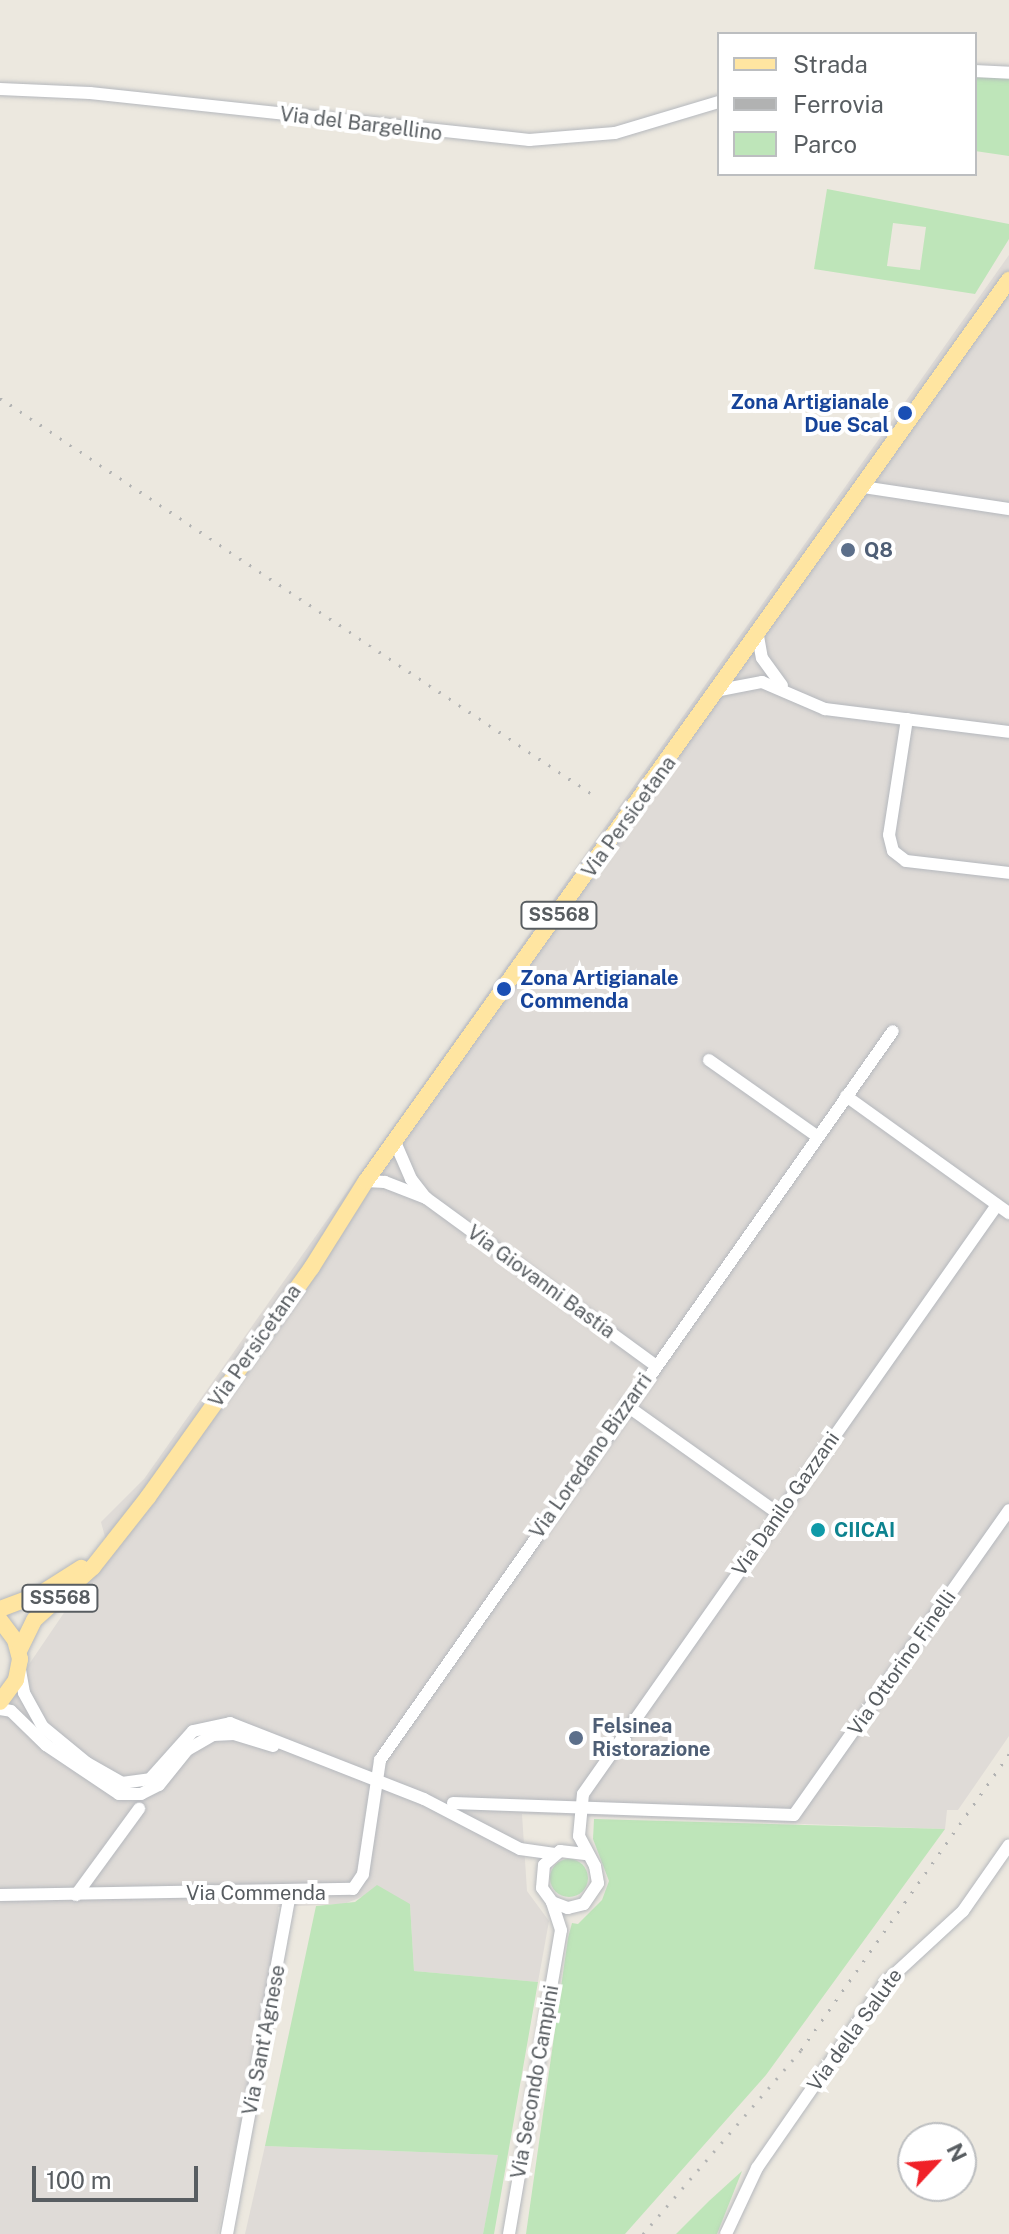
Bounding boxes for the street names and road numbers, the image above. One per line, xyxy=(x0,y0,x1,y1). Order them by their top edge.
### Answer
street label: Via del Bargellino xyxy=(278,102,444,146)
street label: Via Persicetana xyxy=(577,752,681,882)
road number: SS568 xyxy=(519,901,599,929)
street label: Via Giovanni Bastia xyxy=(462,1220,620,1344)
street label: Via Persicetana xyxy=(204,1280,306,1412)
street label: Via Loredano Bizzarri xyxy=(525,1369,657,1543)
street label: Via Danilo Gazzani xyxy=(727,1427,845,1581)
road number: SS568 xyxy=(20,1584,100,1612)
street label: Via Ottorino Finelli xyxy=(843,1586,961,1740)
street label: Via Commenda xyxy=(186,1881,326,1905)
street label: Via Sant'Agnese xyxy=(238,1963,290,2117)
street label: Via della Salute xyxy=(802,1964,908,2096)
street label: Via Secondo Campini xyxy=(506,1983,564,2181)

